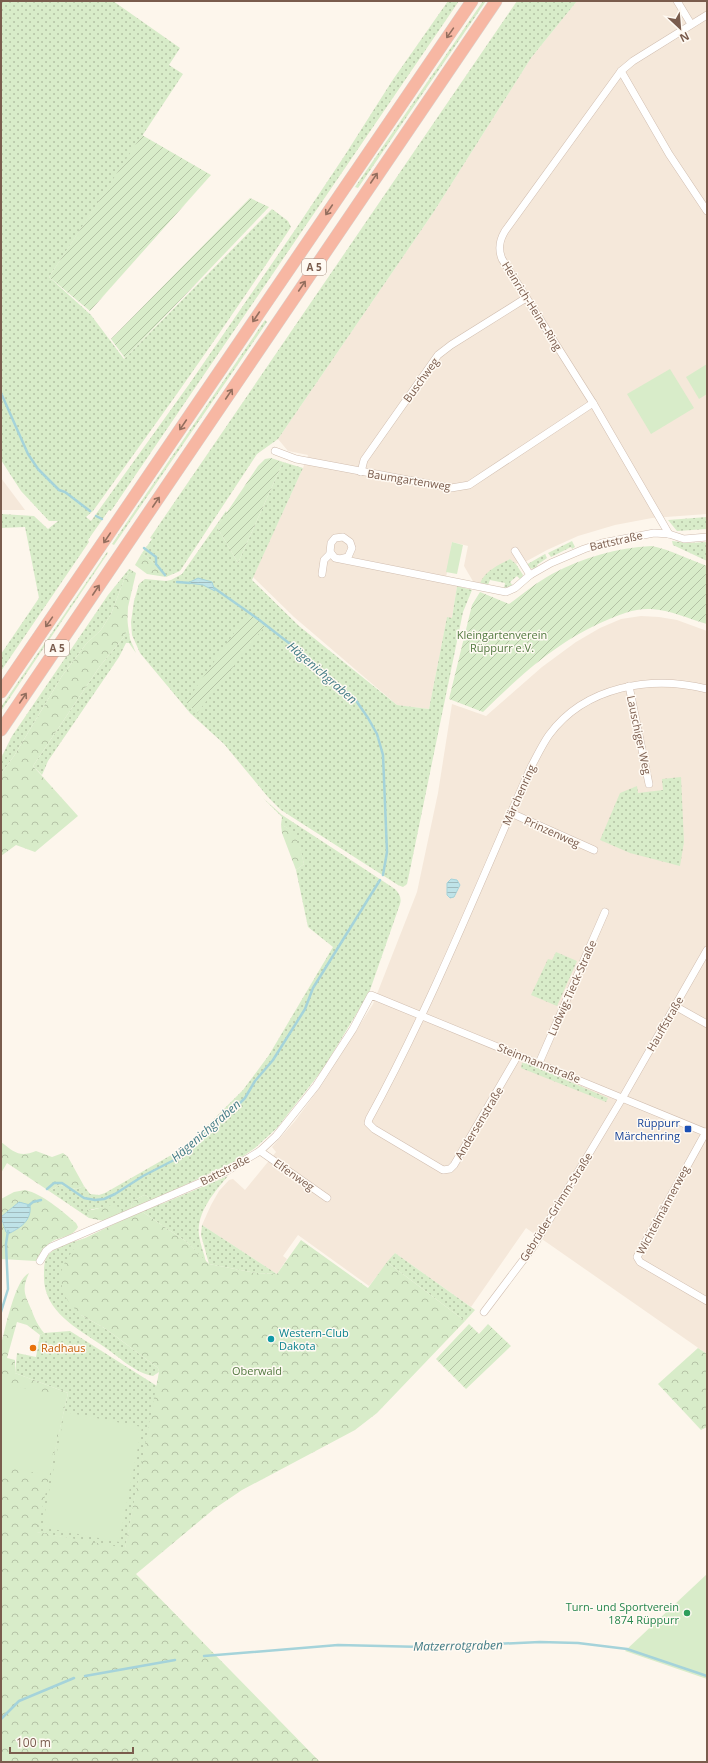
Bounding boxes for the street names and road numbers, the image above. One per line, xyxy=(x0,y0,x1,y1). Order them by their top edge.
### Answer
street label: Heinrich-Heine-Ring xyxy=(499,258,566,353)
road number: A 5 xyxy=(302,259,326,275)
street label: Buschweg xyxy=(399,354,442,405)
street label: Baumgartenweg xyxy=(366,466,452,494)
street label: Battstraße xyxy=(588,527,644,554)
road number: A 5 xyxy=(45,640,69,656)
street label: Lauschiger Weg xyxy=(624,694,655,776)
street label: Märchenring xyxy=(498,762,539,828)
street label: Prinzenweg xyxy=(522,813,582,850)
street label: Ludwig-Tieck-Straße xyxy=(544,938,599,1038)
street label: Hauffstraße xyxy=(643,994,686,1054)
street label: Steinmannstraße xyxy=(495,1039,583,1086)
street label: Andersenstraße xyxy=(451,1084,506,1162)
street label: Gebrüder-Grimm-Straße xyxy=(516,1149,595,1264)
street label: Battstraße xyxy=(197,1151,252,1188)
street label: Elfenweg xyxy=(271,1155,318,1194)
street label: Wichtelmännerweg xyxy=(633,1163,692,1257)

